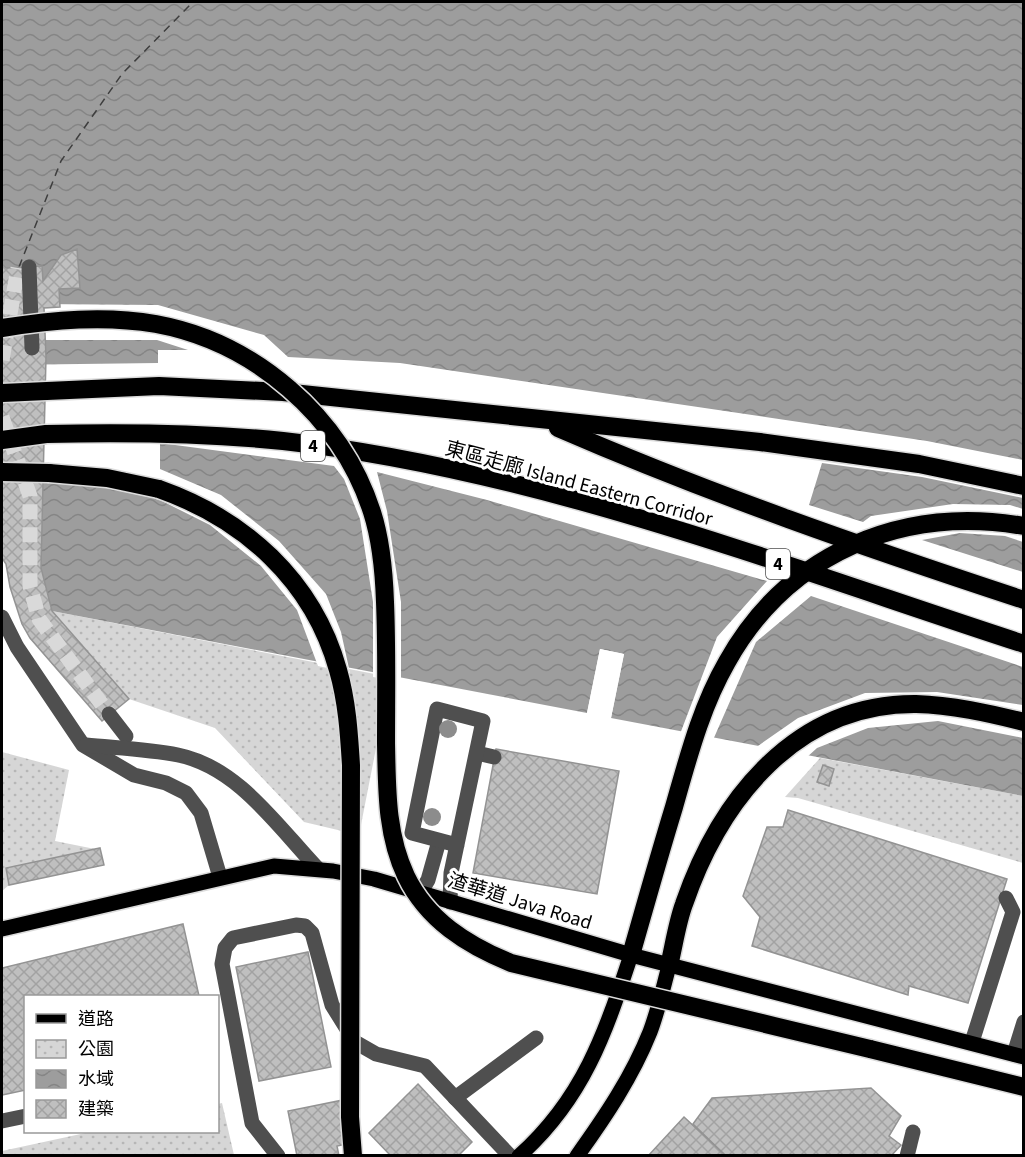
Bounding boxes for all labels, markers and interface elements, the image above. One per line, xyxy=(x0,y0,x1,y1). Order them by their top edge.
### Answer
road number: 4 xyxy=(301,431,325,461)
street label: 東區走廊 Island Eastern Corridor xyxy=(442,435,716,533)
road number: 4 xyxy=(766,549,790,579)
street label: 渣華道 Java Road xyxy=(444,867,595,937)
legend xyxy=(24,995,219,1133)
text: 道路 xyxy=(78,1007,114,1032)
text: 公園 xyxy=(78,1037,114,1062)
text: 水域 xyxy=(78,1067,114,1092)
text: 建築 xyxy=(78,1097,114,1122)

